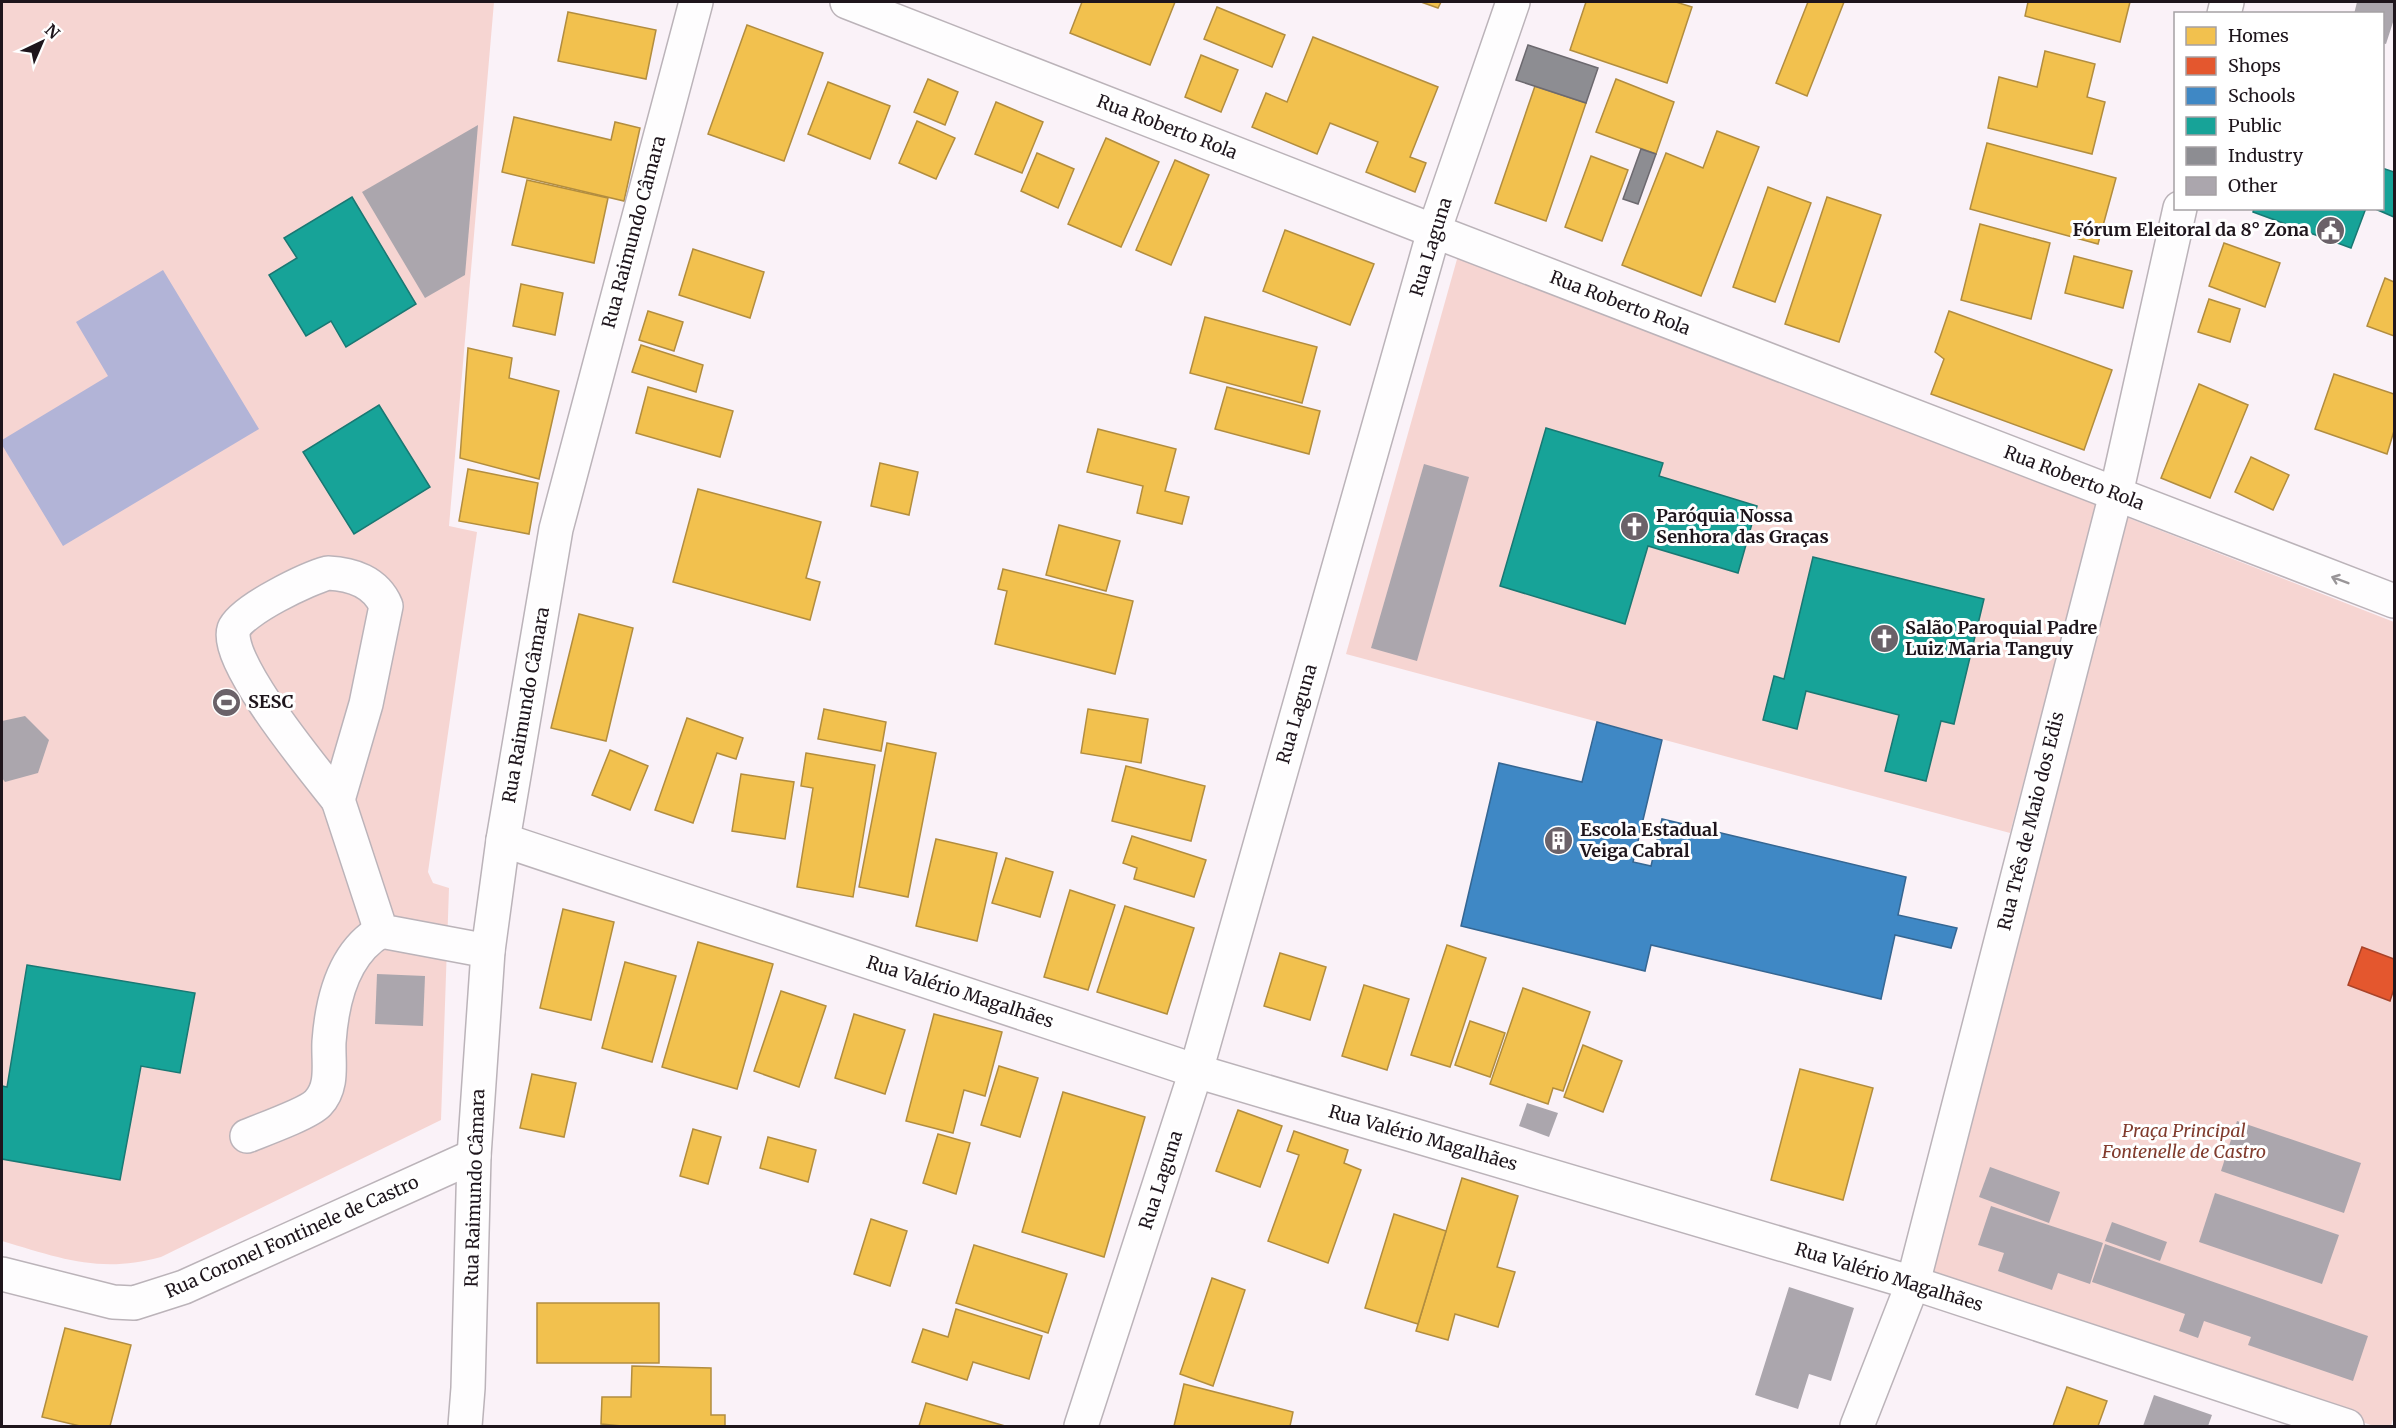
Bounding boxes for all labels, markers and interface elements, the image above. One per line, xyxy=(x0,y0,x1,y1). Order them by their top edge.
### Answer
north arrow xyxy=(12,12,72,72)
legend xyxy=(2174,12,2384,210)
text: N xyxy=(41,20,64,43)
text: Homes xyxy=(2228,24,2289,47)
text: Shops xyxy=(2228,54,2281,77)
text: Schools xyxy=(2228,84,2296,107)
street label: Rua Roberto Rola xyxy=(1094,89,1241,164)
text: Public xyxy=(2228,114,2282,137)
street label: Rua Raimundo Câmara xyxy=(597,133,670,331)
text: Industry xyxy=(2228,144,2304,167)
text: Other xyxy=(2228,174,2278,197)
street label: Rua Laguna xyxy=(1405,194,1457,299)
public building icon: Fórum Eleitoral da 8° Zona xyxy=(2314,214,2346,246)
place label: Fórum Eleitoral da 8° Zona xyxy=(2072,218,2309,241)
street label: Rua Roberto Rola xyxy=(1547,265,1694,340)
street label: Rua Roberto Rola xyxy=(2001,440,2148,515)
place label: Paróquia Nossa Senhora das Graças xyxy=(1656,504,1829,548)
church icon: Paróquia Nossa Senhora das Graças xyxy=(1619,510,1651,542)
one-way arrow xyxy=(2331,574,2350,585)
street label: Rua Raimundo Câmara xyxy=(497,605,554,805)
place label: Salão Paroquial Padre Luiz Maria Tanguy xyxy=(1905,616,2098,660)
church icon: Salão Paroquial Padre Luiz Maria Tanguy xyxy=(1868,622,1900,654)
street label: Rua Laguna xyxy=(1271,661,1322,766)
sports icon: SESC xyxy=(211,686,243,718)
place label: SESC xyxy=(248,690,294,713)
street label: Rua Três de Maio dos Edis xyxy=(1992,709,2069,933)
place label: Escola Estadual Veiga Cabral xyxy=(1579,818,1718,862)
building icon: Escola Estadual Veiga Cabral xyxy=(1543,824,1575,856)
street label: Rua Valério Magalhães xyxy=(864,950,1057,1033)
street label: Rua Raimundo Câmara xyxy=(460,1088,489,1288)
street label: Rua Valério Magalhães xyxy=(1326,1100,1520,1176)
park label: Praça Principal Fontenelle de Castro xyxy=(2101,1119,2266,1163)
street label: Rua Laguna xyxy=(1134,1127,1187,1232)
street label: Rua Coronel Fontinele de Castro xyxy=(162,1170,422,1303)
street label: Rua Valério Magalhães xyxy=(1792,1237,1986,1316)

